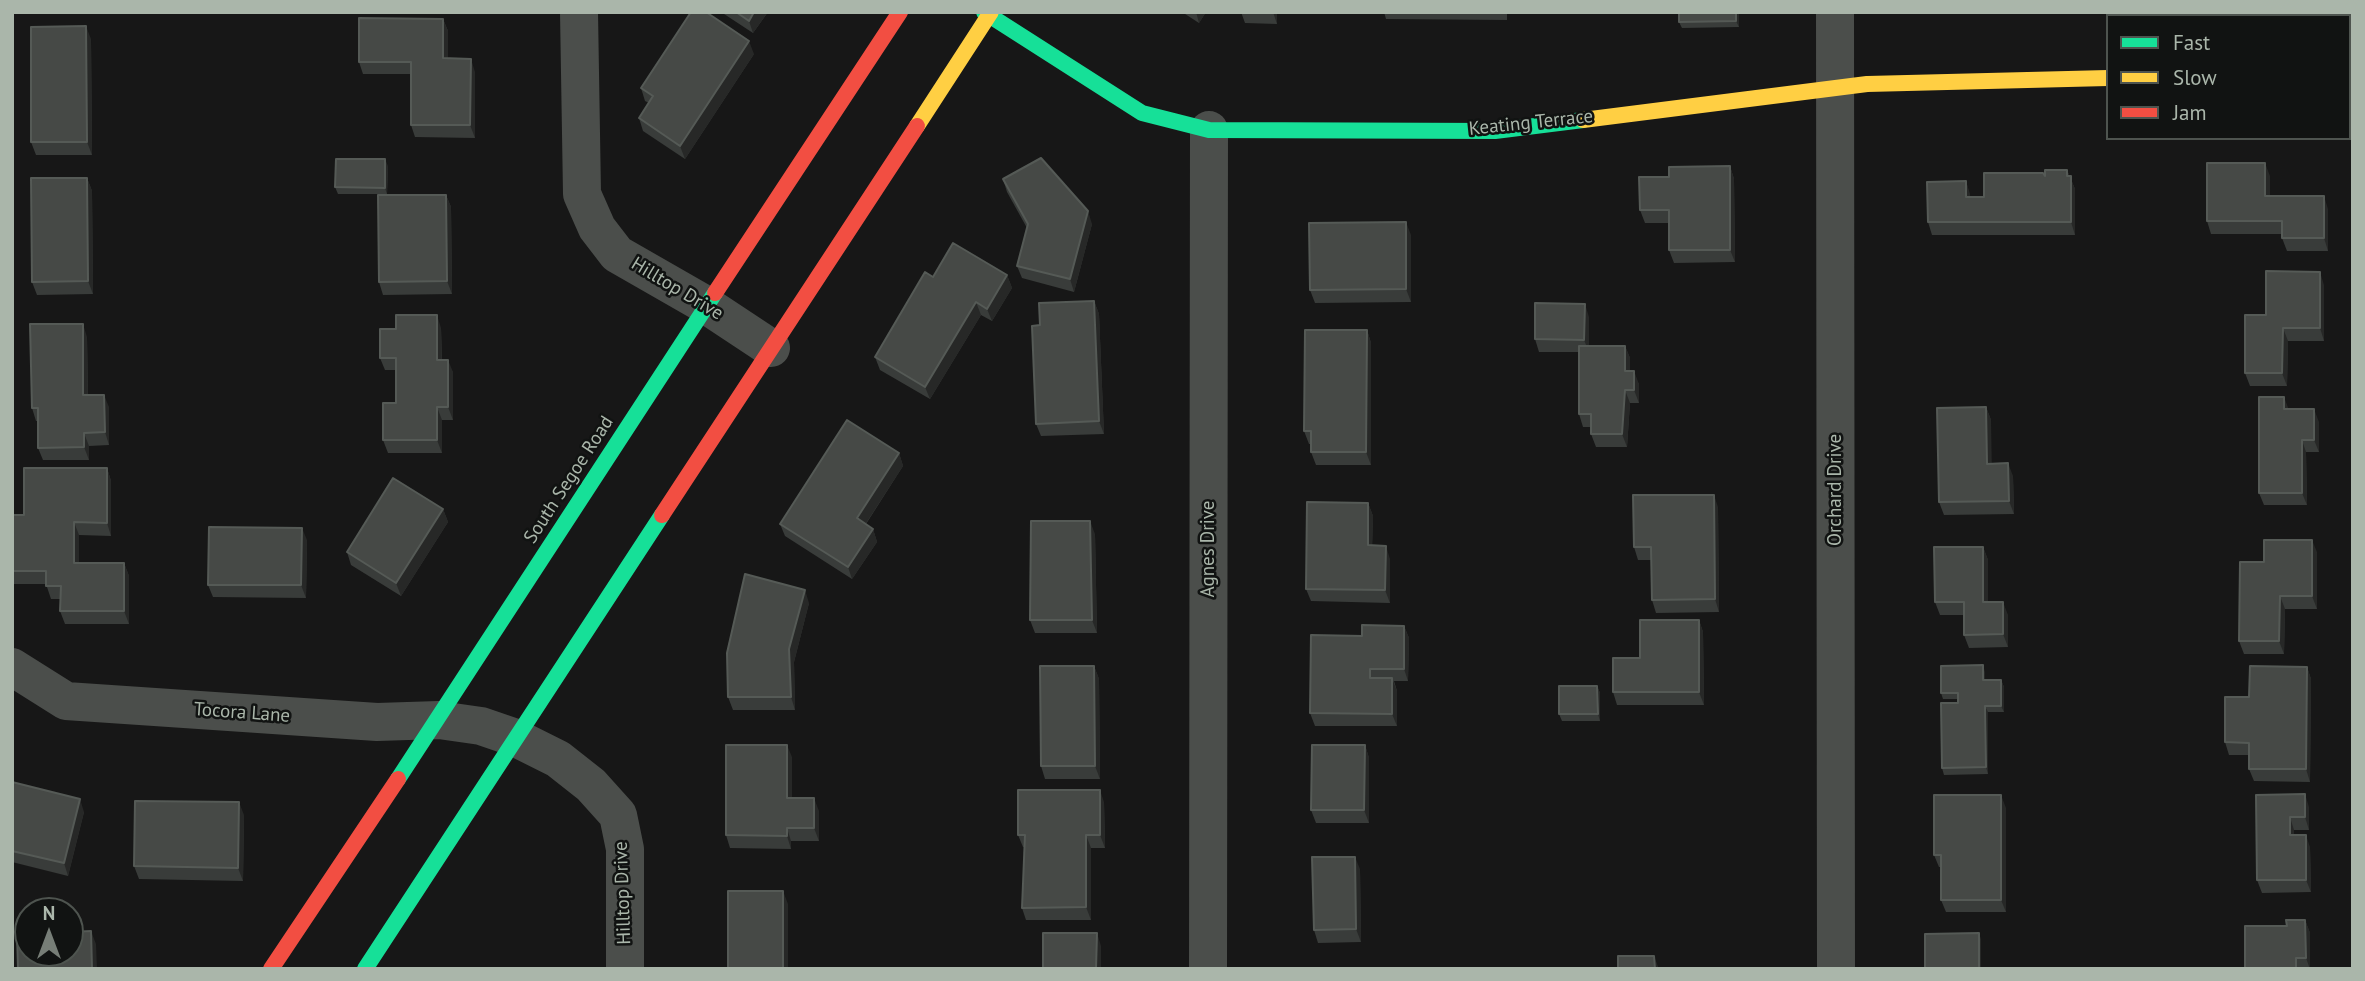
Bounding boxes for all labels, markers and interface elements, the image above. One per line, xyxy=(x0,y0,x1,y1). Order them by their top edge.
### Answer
legend xyxy=(2106,14,2351,140)
text: Fast xyxy=(2173,29,2210,56)
text: Slow xyxy=(2173,64,2217,91)
text: Jam xyxy=(2173,99,2207,126)
street label: Keating Terrace xyxy=(1468,105,1594,141)
street label: Hilltop Drive xyxy=(627,253,727,325)
street label: South Segoe Road xyxy=(519,412,619,548)
street label: Orchard Drive xyxy=(1825,434,1847,546)
street label: Agnes Drive xyxy=(1198,501,1220,597)
street label: Tocora Lane xyxy=(193,698,291,728)
street label: Hilltop Drive xyxy=(610,841,636,945)
north arrow xyxy=(14,897,84,967)
text: N xyxy=(43,901,55,925)

